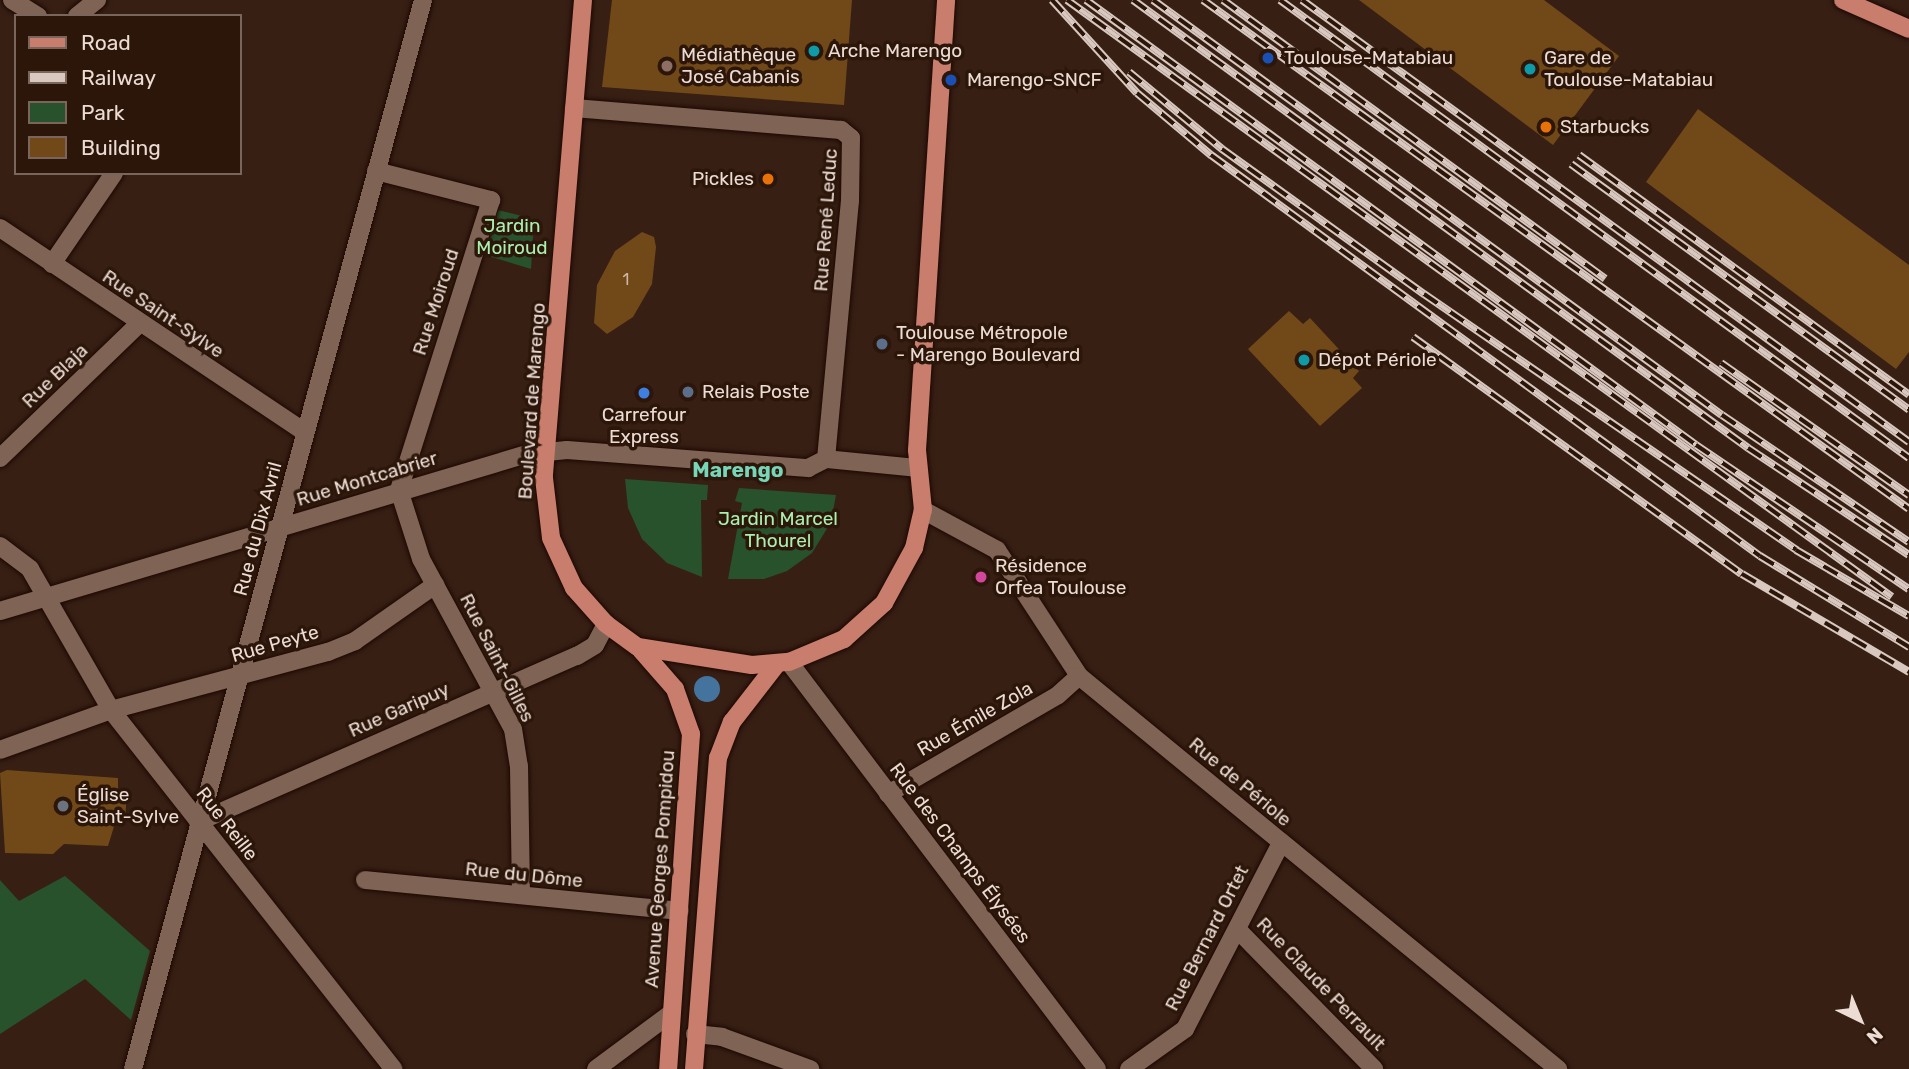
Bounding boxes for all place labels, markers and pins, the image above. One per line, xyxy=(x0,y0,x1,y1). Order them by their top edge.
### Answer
place label: Arche Marengo xyxy=(828,40,962,62)
marker: Arche Marengo xyxy=(806,43,822,59)
place label: Médiathèque José Cabanis xyxy=(681,44,800,88)
place label: Toulouse-Matabiau xyxy=(1284,47,1453,69)
place label: Gare de Toulouse-Matabiau xyxy=(1544,47,1713,91)
marker: Toulouse-Matabiau xyxy=(1258,48,1278,68)
marker: Médiathèque José Cabanis xyxy=(659,58,675,74)
marker: Gare de Toulouse-Matabiau xyxy=(1522,61,1538,77)
place label: Marengo-SNCF xyxy=(967,69,1102,91)
marker: Marengo-SNCF xyxy=(941,70,961,90)
place label: Starbucks xyxy=(1560,116,1649,138)
marker: Starbucks xyxy=(1538,119,1554,135)
place label: Pickles xyxy=(692,168,754,190)
marker: Pickles xyxy=(760,171,776,187)
place label: Toulouse Métropole - Marengo Boulevard xyxy=(896,322,1080,366)
marker: Toulouse Métropole - Marengo Boulevard xyxy=(874,336,890,352)
place label: Dépot Périole xyxy=(1318,349,1437,371)
marker: Dépot Périole xyxy=(1296,352,1312,368)
place label: Relais Poste xyxy=(702,381,810,403)
marker: Relais Poste xyxy=(680,384,696,400)
marker: Carrefour Express xyxy=(636,385,652,401)
place label: Carrefour Express xyxy=(602,404,686,448)
place label: Résidence Orfea Toulouse xyxy=(995,555,1127,599)
marker: Résidence Orfea Toulouse xyxy=(973,569,989,585)
place label: Église Saint-Sylve xyxy=(77,784,179,828)
marker: Église Saint-Sylve xyxy=(55,798,71,814)

